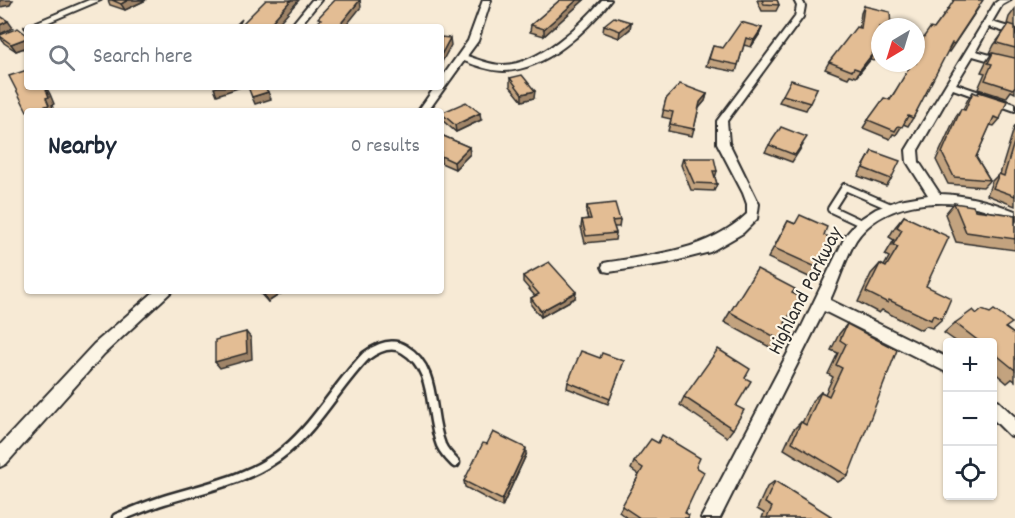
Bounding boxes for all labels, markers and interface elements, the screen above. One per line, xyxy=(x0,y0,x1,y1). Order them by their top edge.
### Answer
north arrow xyxy=(871,18,925,72)
search box xyxy=(24,24,444,90)
icon: search xyxy=(45,41,78,74)
text: Search here xyxy=(93,42,192,73)
text: Nearby xyxy=(48,129,116,166)
text: 0 results xyxy=(351,133,420,161)
street label: Highland Parkway xyxy=(761,222,852,361)
map controls xyxy=(943,338,997,500)
button: + xyxy=(943,338,997,392)
button: − xyxy=(943,392,997,446)
button: locate xyxy=(943,446,997,500)

